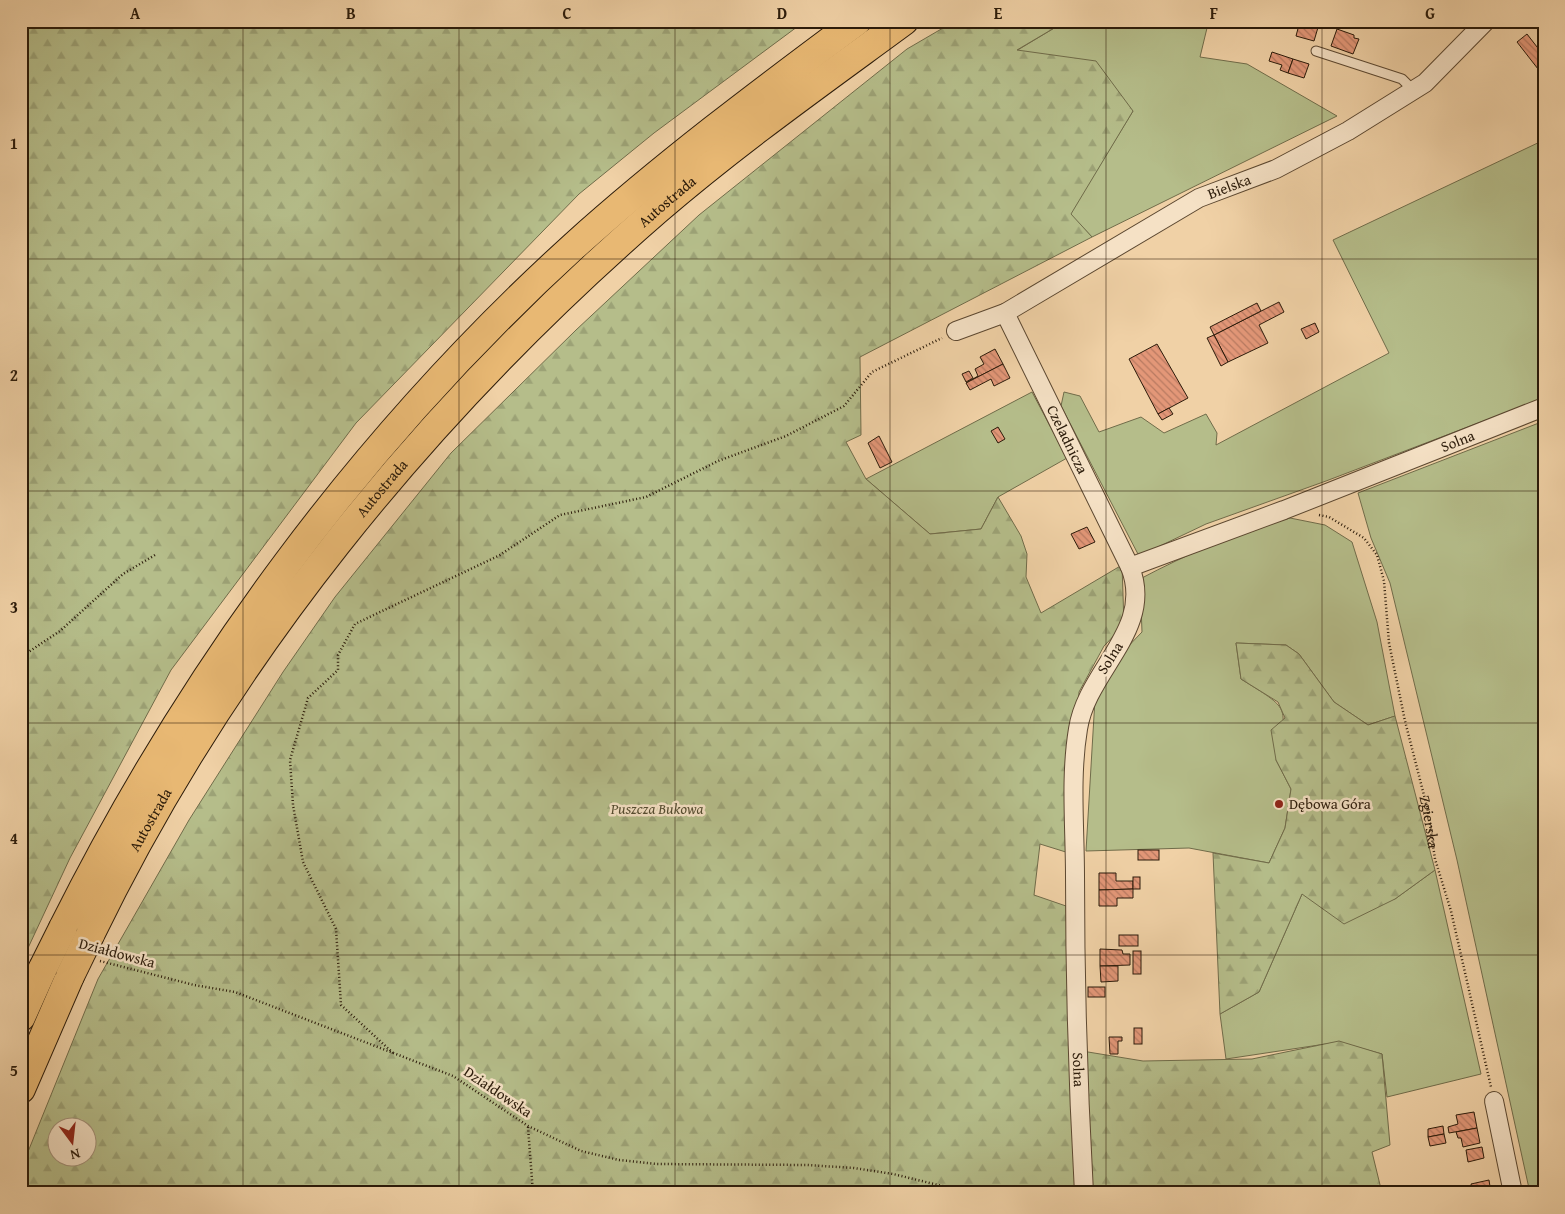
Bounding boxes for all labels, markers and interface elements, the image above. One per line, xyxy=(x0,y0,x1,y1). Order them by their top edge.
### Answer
text: A xyxy=(130,1,141,25)
text: B xyxy=(346,1,356,25)
text: C xyxy=(562,1,572,25)
text: D xyxy=(777,1,787,25)
text: E xyxy=(994,1,1003,25)
text: F xyxy=(1210,1,1218,25)
text: G xyxy=(1425,1,1435,25)
text: 1 xyxy=(10,131,18,155)
street label: Bielska xyxy=(1204,168,1254,204)
street label: Autostrada xyxy=(634,171,700,232)
text: 2 xyxy=(10,363,18,387)
street label: Czeladnicza xyxy=(1042,401,1093,477)
street label: Solna xyxy=(1437,425,1477,457)
street label: Autostrada xyxy=(351,455,412,521)
text: 3 xyxy=(10,595,18,619)
street label: Solna xyxy=(1091,637,1128,678)
street label: Autostrada xyxy=(124,784,176,855)
place label: Dębowa Góra xyxy=(1289,793,1371,814)
street label: Zgierska xyxy=(1414,793,1444,850)
park label: Puszcza Bukowa xyxy=(610,798,703,819)
marker: Dębowa Góra xyxy=(1273,798,1285,810)
text: 4 xyxy=(10,826,18,850)
street label: Działdowska xyxy=(77,932,158,973)
street label: Solna xyxy=(1068,1052,1090,1087)
text: 5 xyxy=(10,1058,18,1082)
street label: Działdowska xyxy=(460,1061,537,1122)
north arrow xyxy=(48,1116,98,1166)
text: N xyxy=(68,1144,82,1166)

